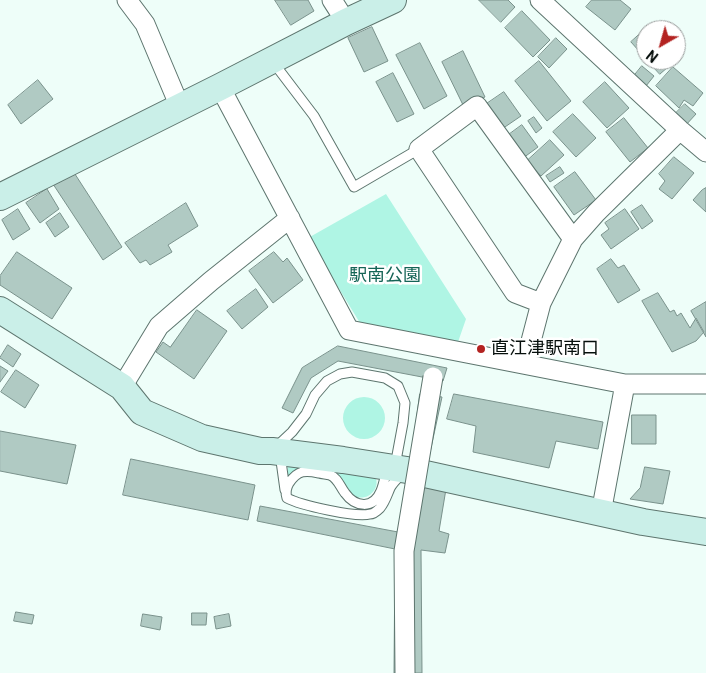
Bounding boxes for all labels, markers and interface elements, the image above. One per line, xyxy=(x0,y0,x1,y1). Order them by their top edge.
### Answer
north arrow xyxy=(636,20,686,70)
text: N xyxy=(644,47,661,65)
park label: 駅南公園 xyxy=(349,265,421,287)
place label: 直江津駅南口 xyxy=(491,338,599,360)
marker: 直江津駅南口 xyxy=(475,343,487,355)

